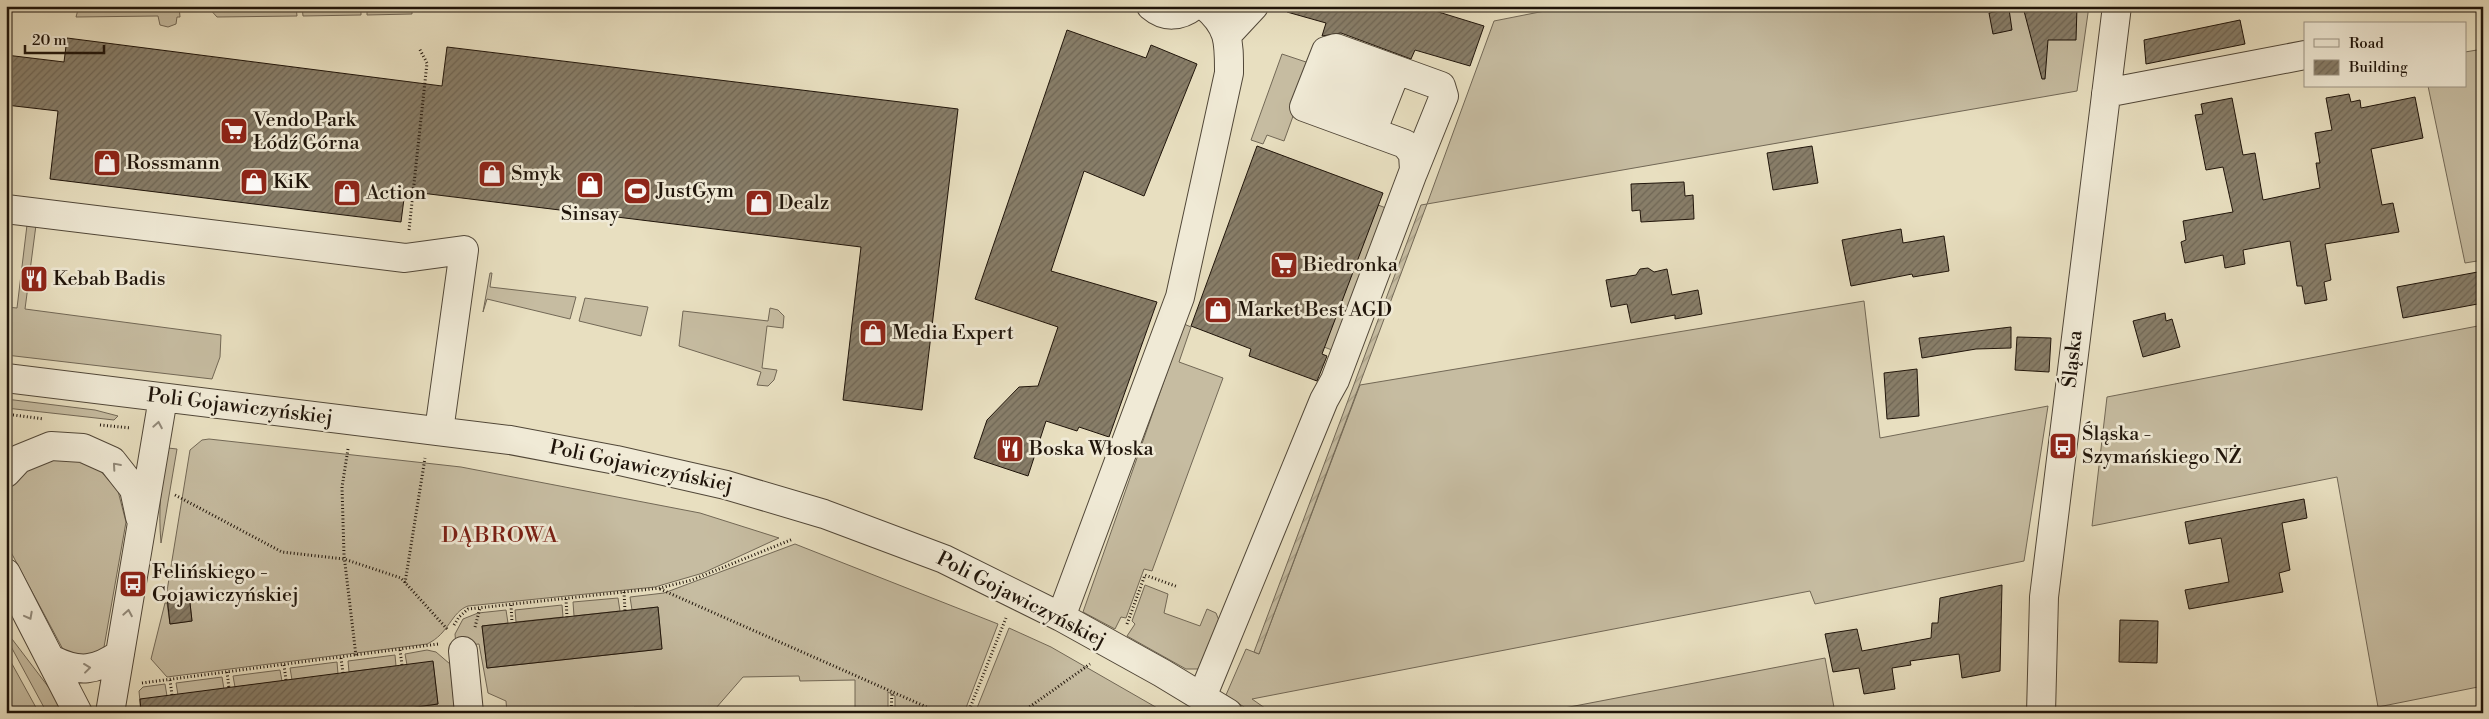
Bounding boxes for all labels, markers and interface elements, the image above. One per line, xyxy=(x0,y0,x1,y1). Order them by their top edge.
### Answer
scale bar xyxy=(25,22,104,54)
legend xyxy=(2304,22,2466,88)
text: 20 m xyxy=(32,31,67,50)
text: Road xyxy=(2349,34,2384,53)
text: Building xyxy=(2348,58,2408,77)
place label: Vendo Park Łódź Górna xyxy=(252,108,360,156)
supermarket icon: Vendo Park Łódź Górna xyxy=(219,116,249,146)
shop icon: Rossmann xyxy=(92,148,122,178)
place label: Rossmann xyxy=(126,151,220,176)
shop icon: Smyk xyxy=(477,159,507,189)
place label: Smyk xyxy=(511,162,562,187)
shop icon: KiK xyxy=(239,167,269,197)
place label: KiK xyxy=(273,170,310,195)
shop icon: Sinsay xyxy=(575,170,605,200)
sports icon: JustGym xyxy=(622,176,652,206)
shop icon: Action xyxy=(332,178,362,208)
place label: JustGym xyxy=(655,179,734,204)
place label: Action xyxy=(365,181,426,206)
shop icon: Dealz xyxy=(744,188,774,218)
place label: Dealz xyxy=(778,191,829,216)
place label: Sinsay xyxy=(561,202,619,227)
supermarket icon: Biedronka xyxy=(1269,250,1299,280)
place label: Biedronka xyxy=(1302,253,1399,278)
restaurant icon: Kebab Badis xyxy=(19,264,49,294)
place label: Kebab Badis xyxy=(53,267,166,292)
shop icon: Market Best AGD xyxy=(1203,295,1233,325)
place label: Market Best AGD xyxy=(1237,298,1392,323)
shop icon: Media Expert xyxy=(858,318,888,348)
place label: Media Expert xyxy=(892,321,1014,346)
street label: Śląska xyxy=(2057,328,2089,389)
street label: Poli Gojawiczyńskiej xyxy=(146,383,334,431)
one-way arrow xyxy=(152,421,162,430)
place label: Śląska - Szymańskiego NŻ xyxy=(2082,421,2241,470)
bus stop icon: Śląska - Szymańskiego NŻ xyxy=(2048,431,2078,461)
restaurant icon: Boska Włoska xyxy=(995,434,1025,464)
street label: Poli Gojawiczyńskiej xyxy=(547,435,735,499)
place label: Boska Włoska xyxy=(1028,437,1155,462)
one-way arrow xyxy=(113,463,122,472)
district label: DĄBROWA xyxy=(441,522,559,549)
street label: Poli Gojawiczyńskiej xyxy=(932,546,1110,654)
place label: Felińskiego - Gojawiczyńskiej xyxy=(152,560,299,608)
bus stop icon: Felińskiego - Gojawiczyńskiej xyxy=(118,569,148,599)
one-way arrow xyxy=(122,609,132,618)
one-way arrow xyxy=(23,611,33,620)
one-way arrow xyxy=(84,663,92,674)

